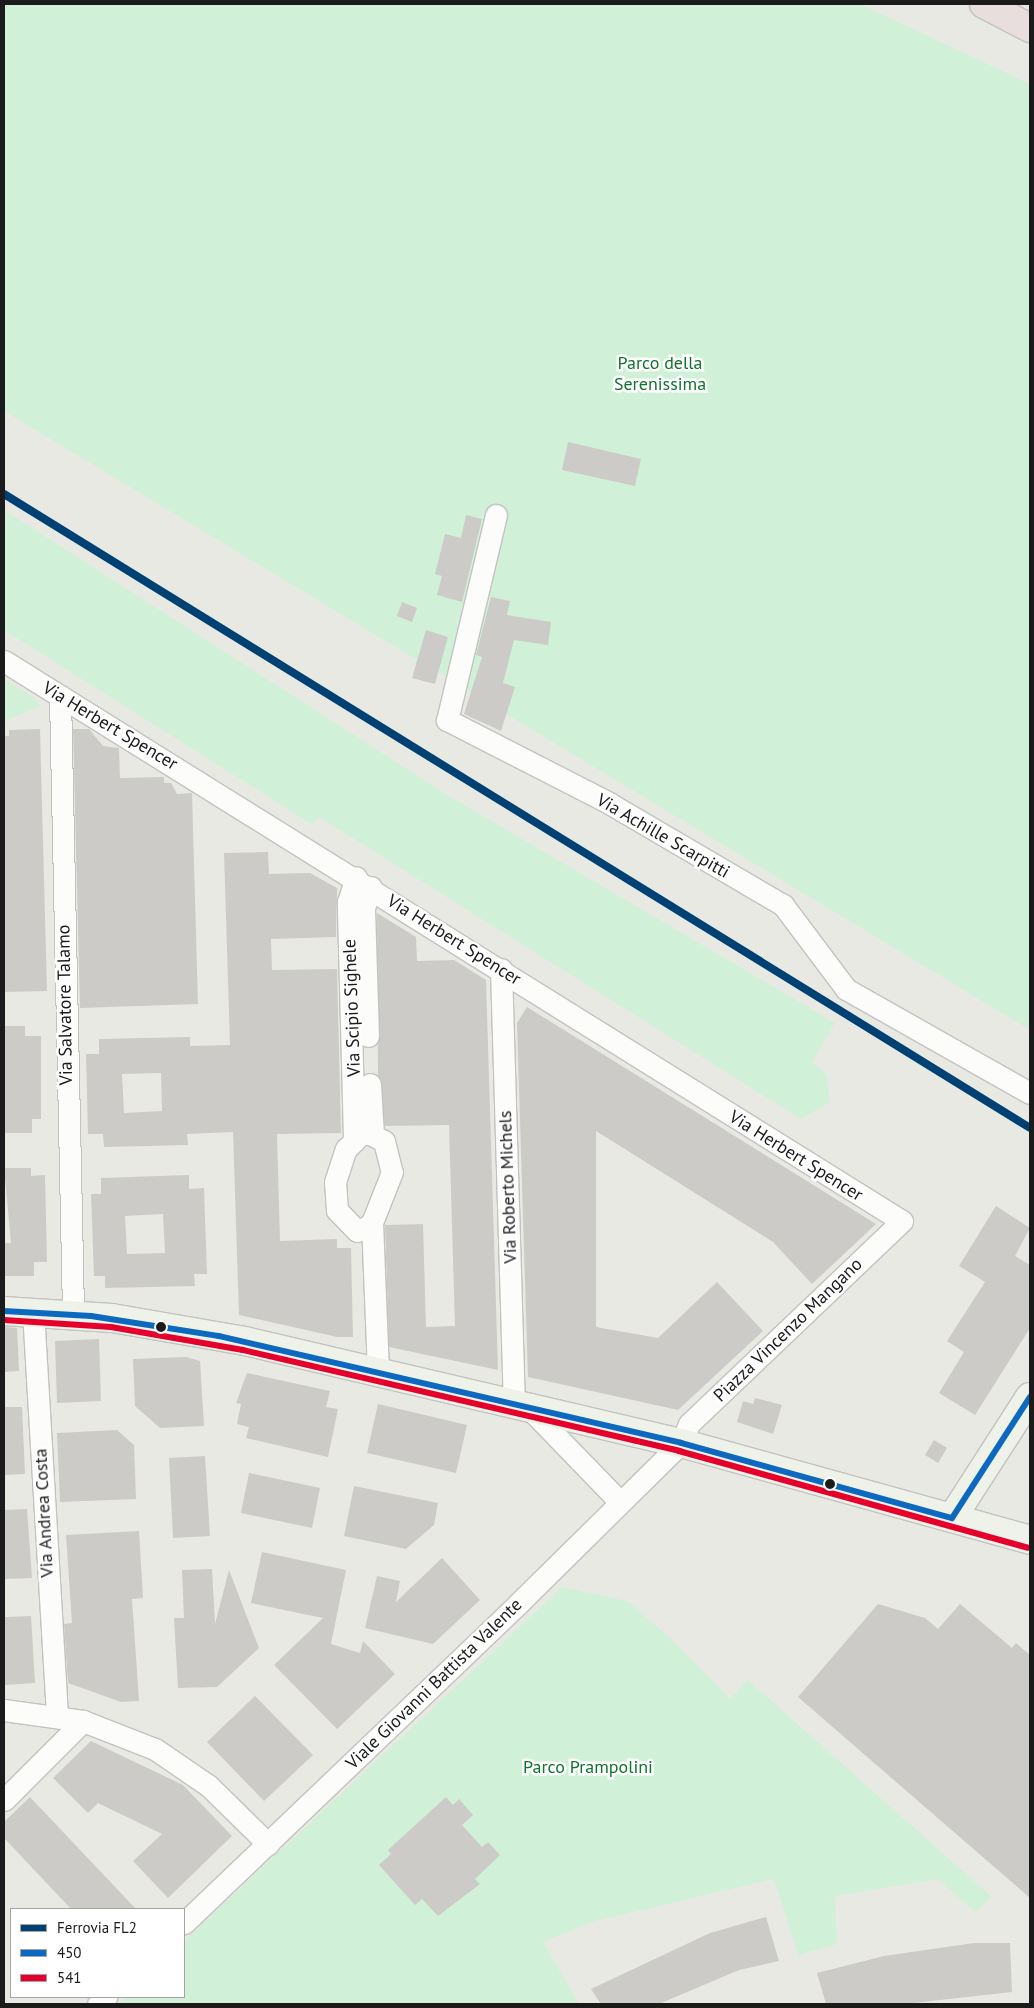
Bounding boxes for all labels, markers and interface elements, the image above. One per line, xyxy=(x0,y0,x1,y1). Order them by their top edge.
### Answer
park label: Parco della Serenissima xyxy=(614,353,706,396)
street label: Via Herbert Spencer xyxy=(39,677,181,775)
street label: Via Achille Scarpitti xyxy=(592,789,734,883)
street label: Via Herbert Spencer xyxy=(383,890,525,990)
street label: Via Salvatore Talamo xyxy=(53,924,77,1086)
street label: Via Scipio Sighele xyxy=(339,939,365,1077)
street label: Via Herbert Spencer xyxy=(725,1106,867,1206)
street label: Via Roberto Michels xyxy=(495,1110,521,1264)
street label: Piazza Vincenzo Mangano xyxy=(709,1253,867,1407)
unlabelled marker xyxy=(156,1322,166,1332)
street label: Via Andrea Costa xyxy=(30,1448,58,1578)
unlabelled marker xyxy=(825,1479,835,1489)
street label: Viale Giovanni Battista Valente xyxy=(341,1594,527,1774)
park label: Parco Prampolini xyxy=(523,1756,653,1778)
legend xyxy=(10,1908,185,1998)
text: Ferrovia FL2 xyxy=(57,1918,137,1937)
text: 450 xyxy=(57,1943,82,1962)
text: 541 xyxy=(57,1968,82,1987)

